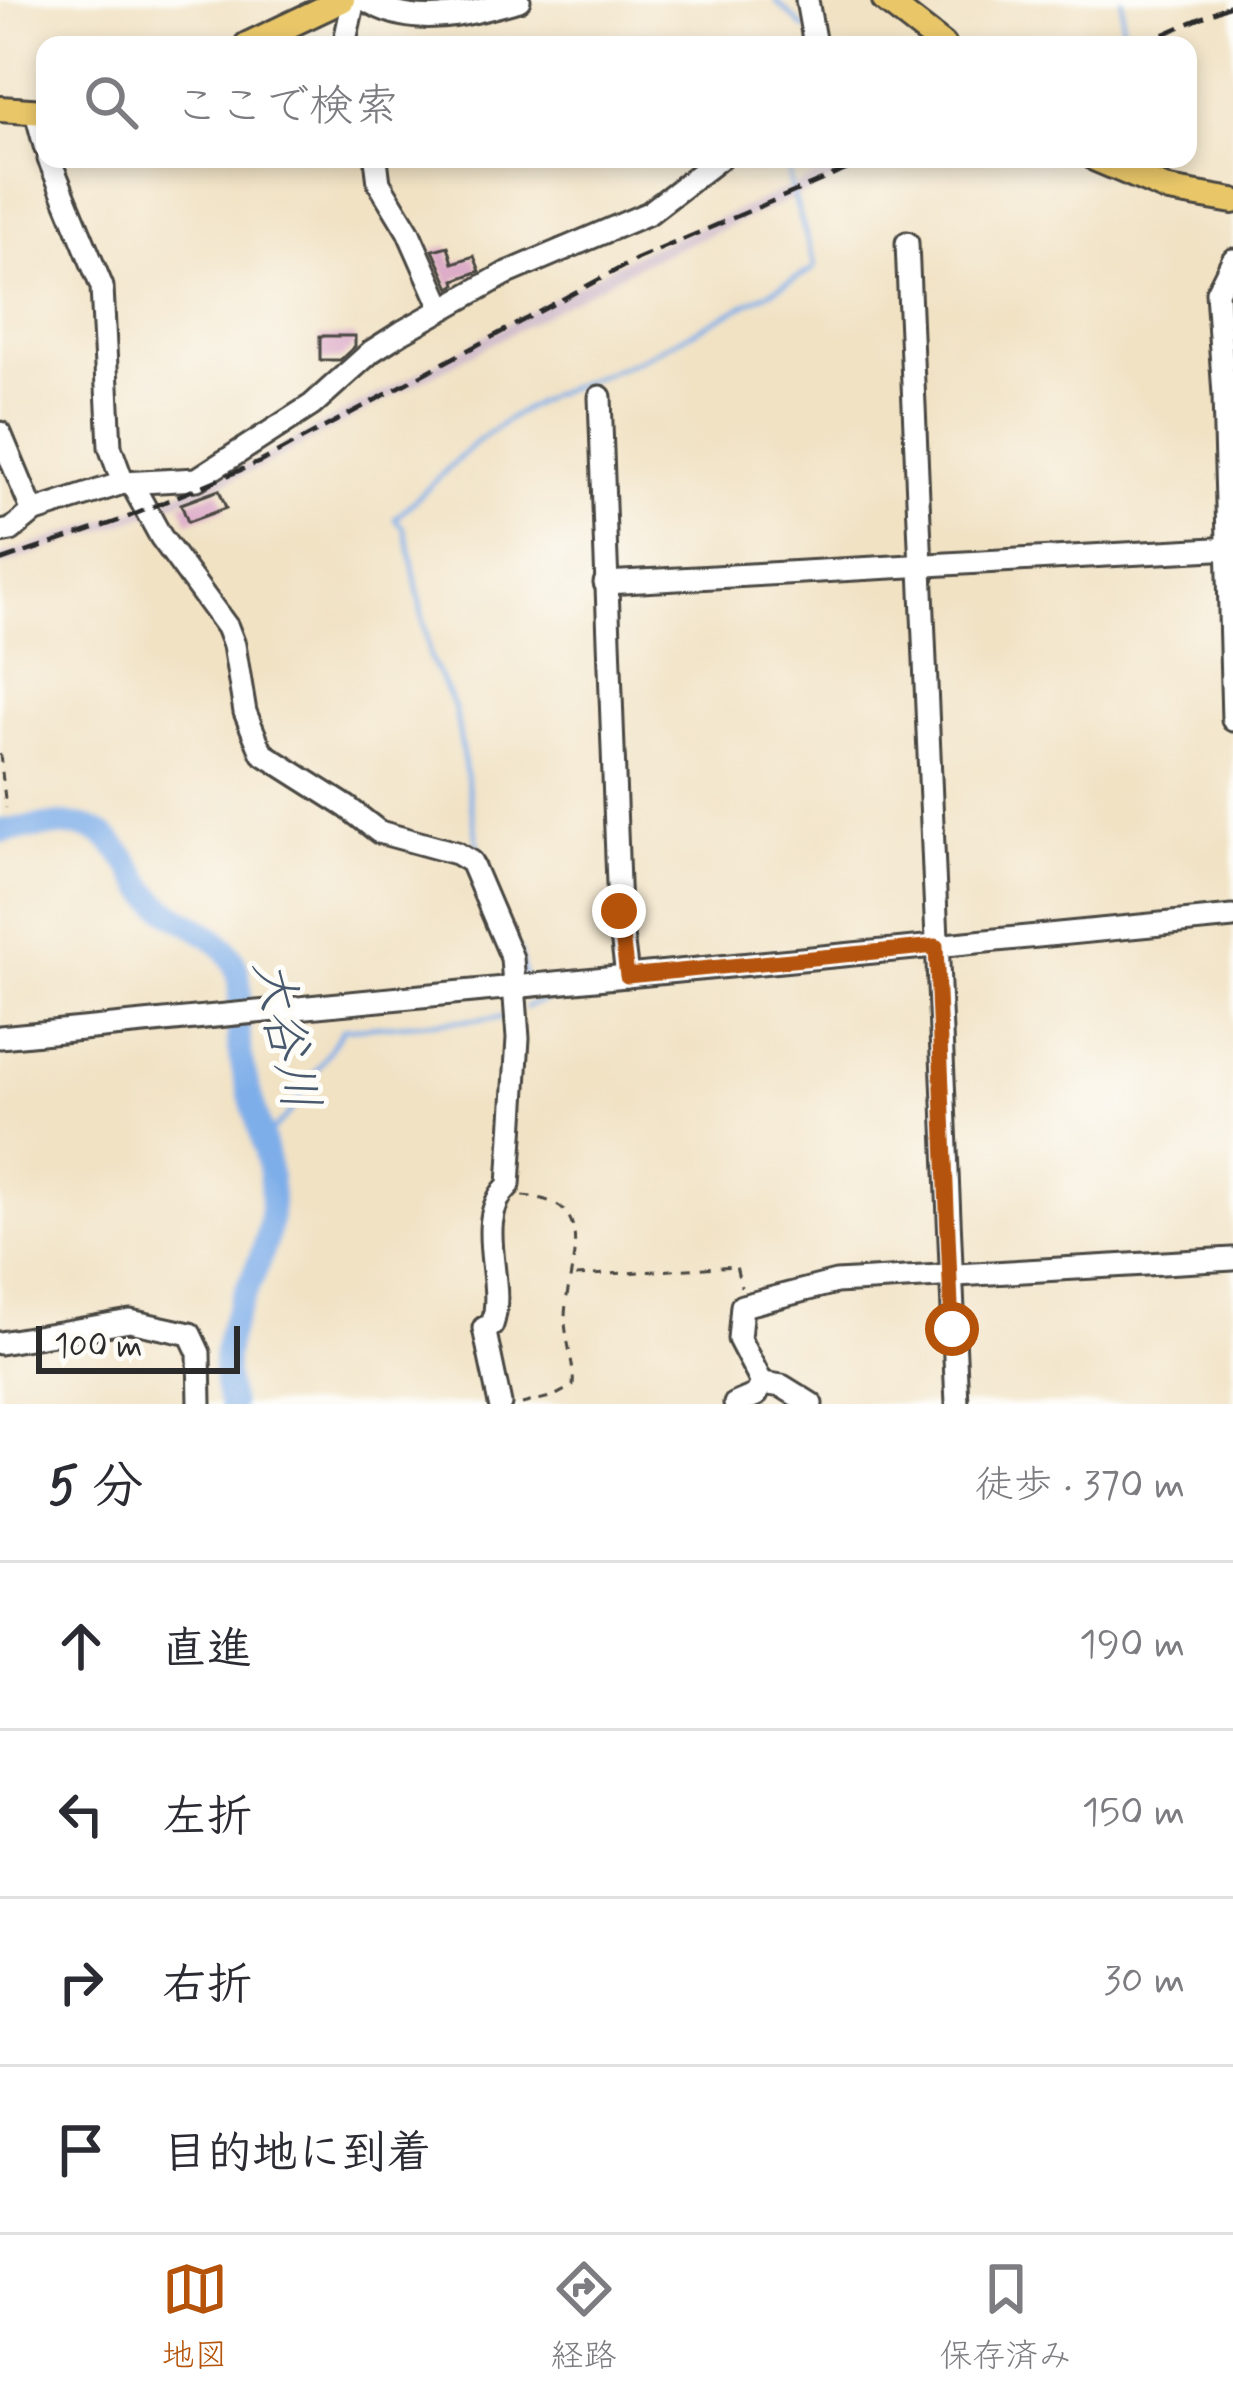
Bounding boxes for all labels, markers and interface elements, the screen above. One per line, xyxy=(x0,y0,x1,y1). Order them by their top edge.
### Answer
search box xyxy=(36,36,1197,168)
icon: search xyxy=(78,69,144,135)
text: ここで検索 xyxy=(174,78,399,137)
route end xyxy=(592,884,646,938)
water label: 大谷川 xyxy=(236,953,332,1117)
route start xyxy=(925,1302,979,1356)
scale bar xyxy=(36,1320,240,1373)
text: 100 m xyxy=(54,1325,143,1369)
text: 5 分 xyxy=(48,1455,143,1521)
text: 徒歩 · 370 m xyxy=(975,1461,1185,1512)
icon: ahead xyxy=(48,1613,114,1679)
text: 190 m xyxy=(1079,1620,1185,1671)
text: 直進 xyxy=(162,1621,252,1680)
icon: left xyxy=(48,1781,114,1847)
text: 150 m xyxy=(1082,1788,1185,1839)
text: 左折 xyxy=(162,1789,252,1848)
icon: right xyxy=(48,1949,114,2015)
text: 30 m xyxy=(1103,1956,1185,2007)
text: 右折 xyxy=(162,1957,252,2016)
icon: arrive xyxy=(48,2117,114,2183)
text: 目的地に到着 xyxy=(162,2125,432,2184)
tab: 地図 xyxy=(162,2256,228,2379)
tab: 経路 xyxy=(551,2256,617,2379)
tab: 保存済み xyxy=(940,2256,1072,2379)

